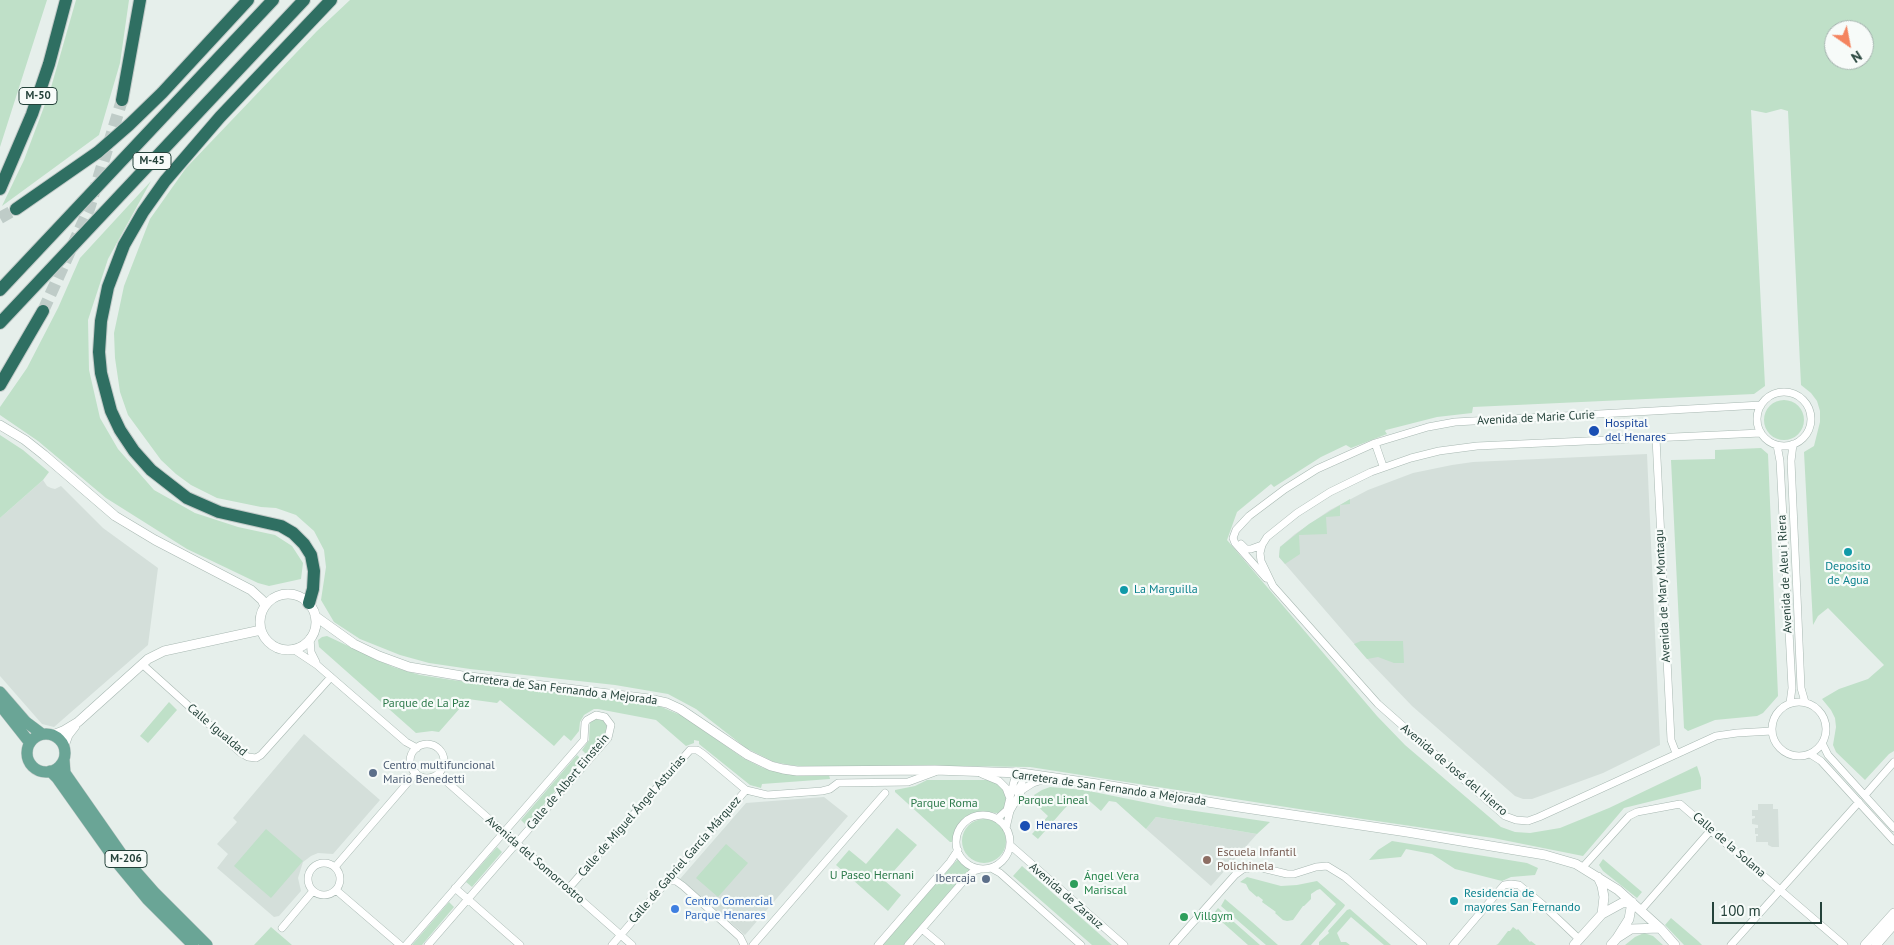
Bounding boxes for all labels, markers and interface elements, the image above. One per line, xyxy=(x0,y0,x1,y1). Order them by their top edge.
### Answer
north arrow xyxy=(1824,20,1874,70)
text: N xyxy=(1848,47,1865,67)
road number: M-50 xyxy=(19,88,57,104)
road number: M-45 xyxy=(133,153,171,170)
street label: Avenida de Marie Curie xyxy=(1477,408,1595,428)
place label: Hospital del Henares xyxy=(1605,417,1666,445)
marker: Hospital del Henares xyxy=(1587,424,1601,438)
street label: Avenida de Aleu i Riera xyxy=(1775,514,1795,634)
street label: Avenida de Mary Montagu xyxy=(1652,529,1674,663)
marker: Deposito de Agua xyxy=(1842,546,1854,558)
place label: Deposito de Agua xyxy=(1825,560,1871,588)
place label: La Marguilla xyxy=(1134,583,1198,597)
marker: La Marguilla xyxy=(1118,584,1130,596)
street label: Carretera de San Fernando a Mejorada xyxy=(462,670,658,708)
park label: Parque de La Paz xyxy=(382,697,470,711)
street label: Calle Igualdad xyxy=(184,701,250,759)
street label: Avenida de José del Hierro xyxy=(1398,721,1510,819)
street label: Calle de Albert Einstein xyxy=(524,731,612,833)
street label: Calle de Miguel Ángel Asturias xyxy=(575,752,689,880)
place label: Centro multifuncional Mario Benedetti xyxy=(383,759,495,787)
marker: Centro multifuncional Mario Benedetti xyxy=(367,767,379,779)
street label: Carretera de San Fernando a Mejorada xyxy=(1011,767,1207,809)
street label: Calle de Gabriel García Márquez xyxy=(626,794,744,926)
park label: Parque Lineal xyxy=(1018,794,1088,808)
park label: Parque Roma xyxy=(910,797,978,811)
street label: Calle de la Solana xyxy=(1690,809,1768,881)
street label: Avenida del Somorrostro xyxy=(483,813,587,907)
marker: Henares xyxy=(1018,819,1032,833)
place label: Henares xyxy=(1036,819,1078,833)
place label: Escuela Infantil Polichinela xyxy=(1217,846,1296,874)
road number: M-206 xyxy=(105,851,147,868)
marker: Escuela Infantil Polichinela xyxy=(1201,854,1213,866)
street label: Avenida de Zarauz xyxy=(1026,860,1106,932)
park label: U Paseo Hernani xyxy=(830,869,914,883)
place label: Ángel Vera Mariscal xyxy=(1084,870,1139,898)
place label: Ibercaja xyxy=(935,872,976,886)
marker: Ibercaja xyxy=(980,873,992,885)
marker: Ángel Vera Mariscal xyxy=(1068,878,1080,890)
place label: Residencia de mayores San Fernando xyxy=(1464,887,1580,915)
scale bar xyxy=(1714,892,1824,924)
place label: Centro Comercial Parque Henares xyxy=(685,895,773,923)
marker: Residencia de mayores San Fernando xyxy=(1448,895,1460,907)
text: 100 m xyxy=(1720,901,1761,920)
marker: Centro Comercial Parque Henares xyxy=(669,903,681,915)
place label: Villgym xyxy=(1194,910,1233,924)
marker: Villgym xyxy=(1178,911,1190,923)

